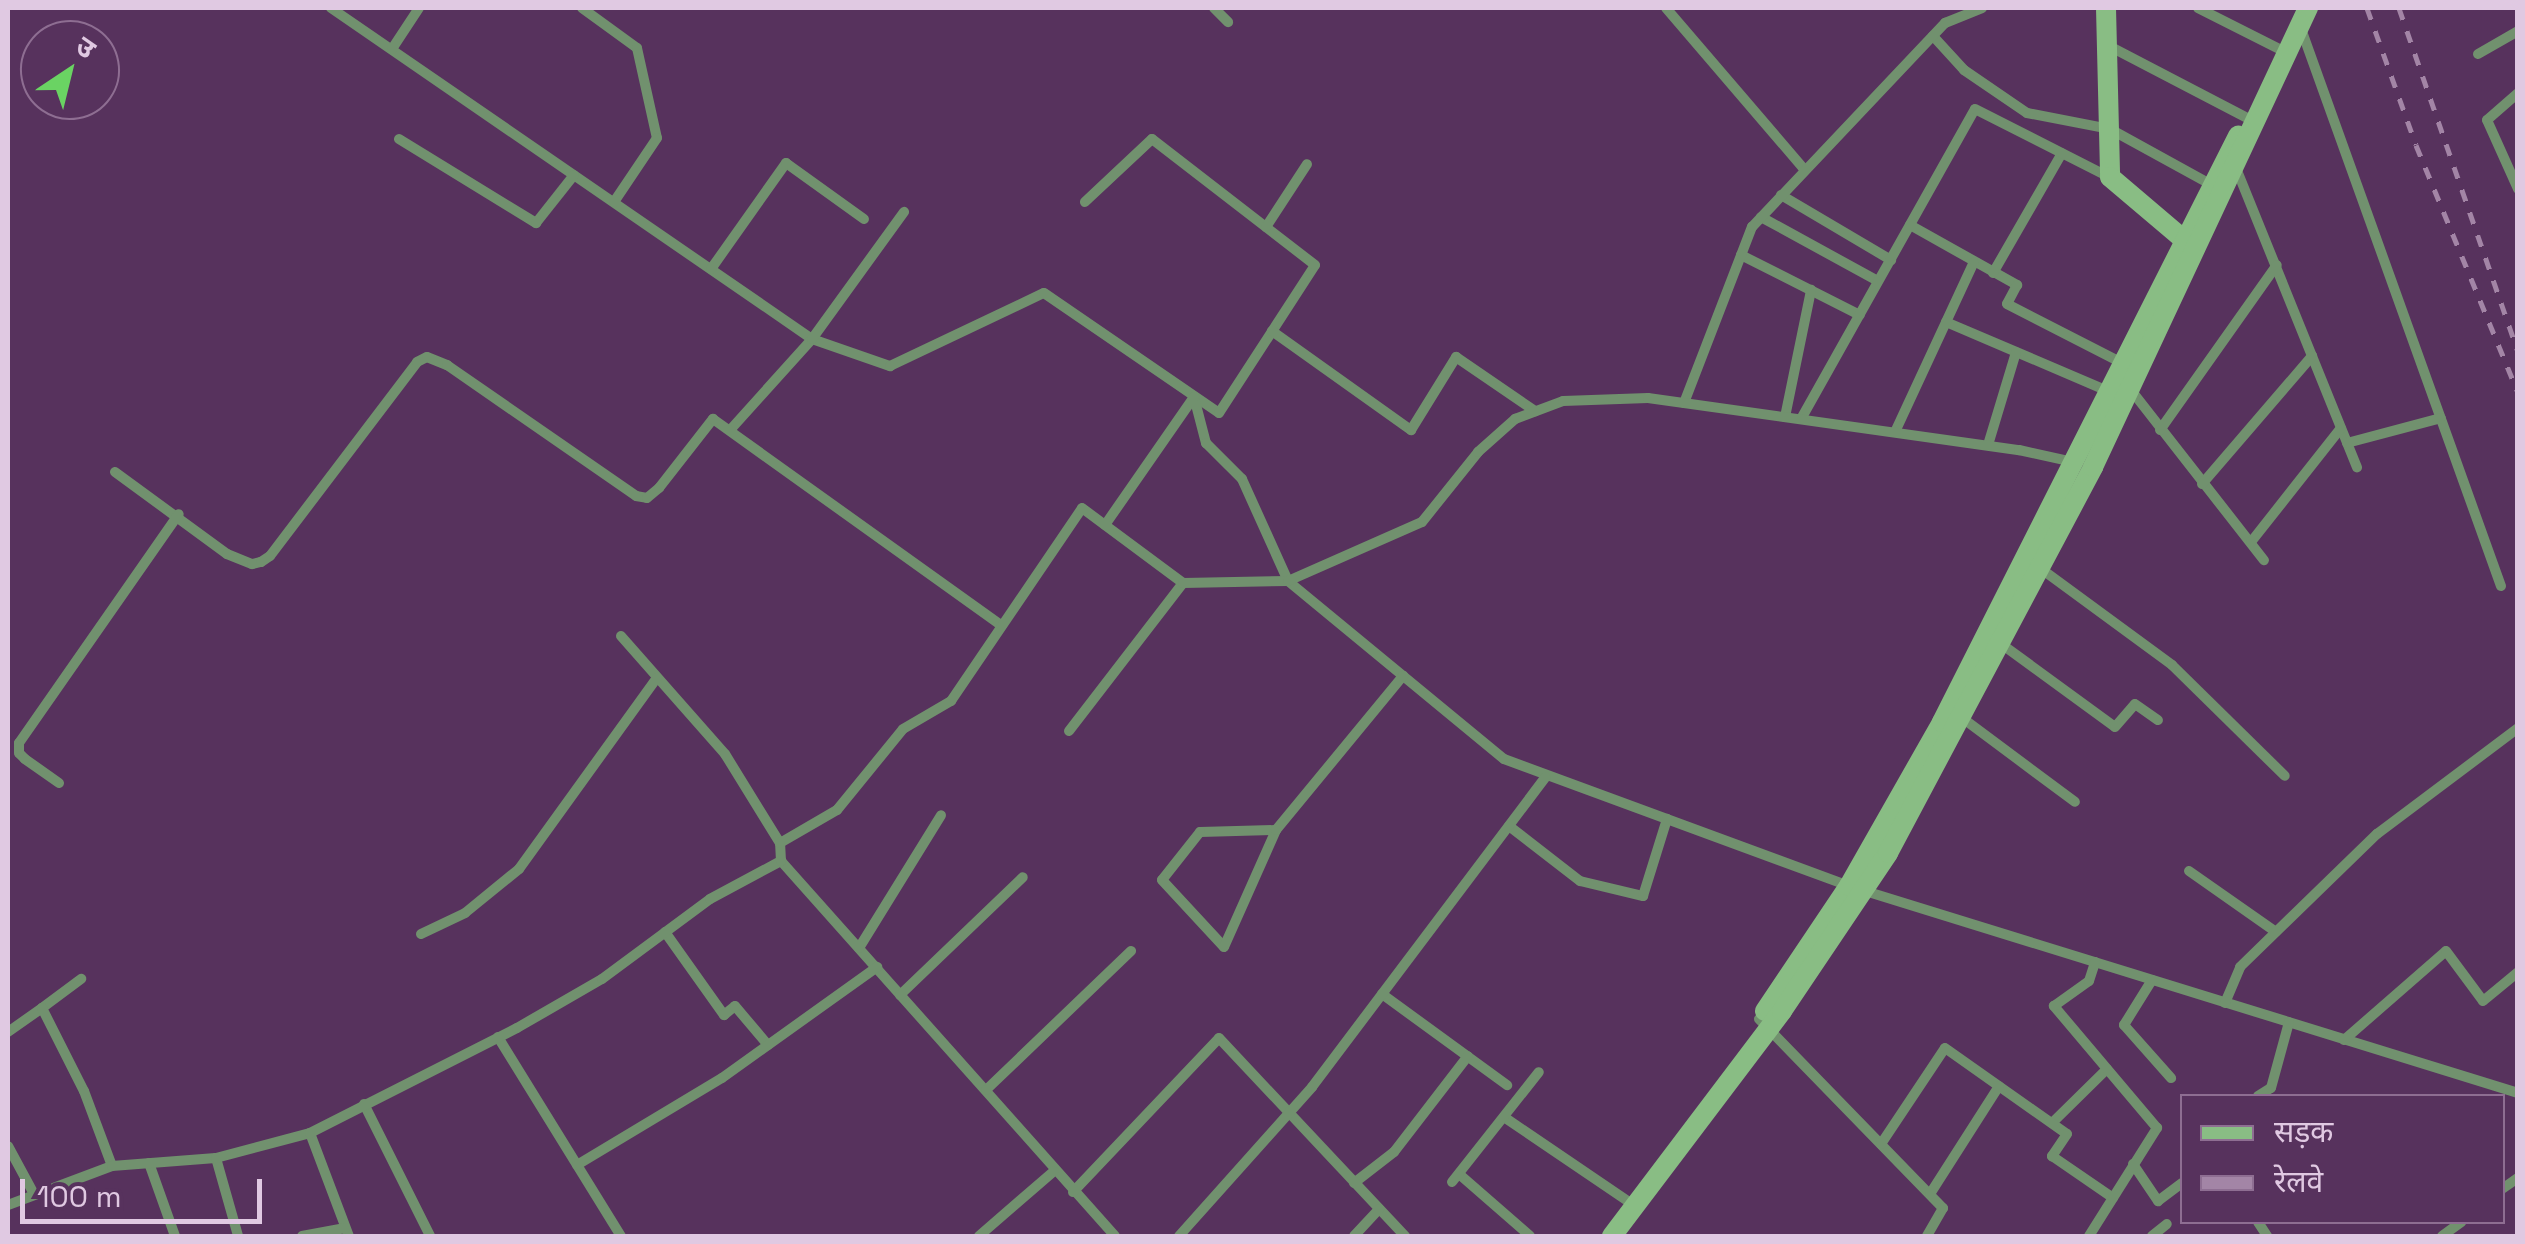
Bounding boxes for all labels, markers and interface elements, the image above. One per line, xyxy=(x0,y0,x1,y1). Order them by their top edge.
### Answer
north arrow xyxy=(20,20,120,120)
text: उ xyxy=(69,28,103,67)
legend xyxy=(2180,1094,2505,1224)
text: सड़क xyxy=(2274,1112,2333,1151)
scale bar xyxy=(25,1159,268,1221)
text: रेलवे xyxy=(2274,1162,2323,1201)
text: 100 m xyxy=(37,1177,122,1216)

